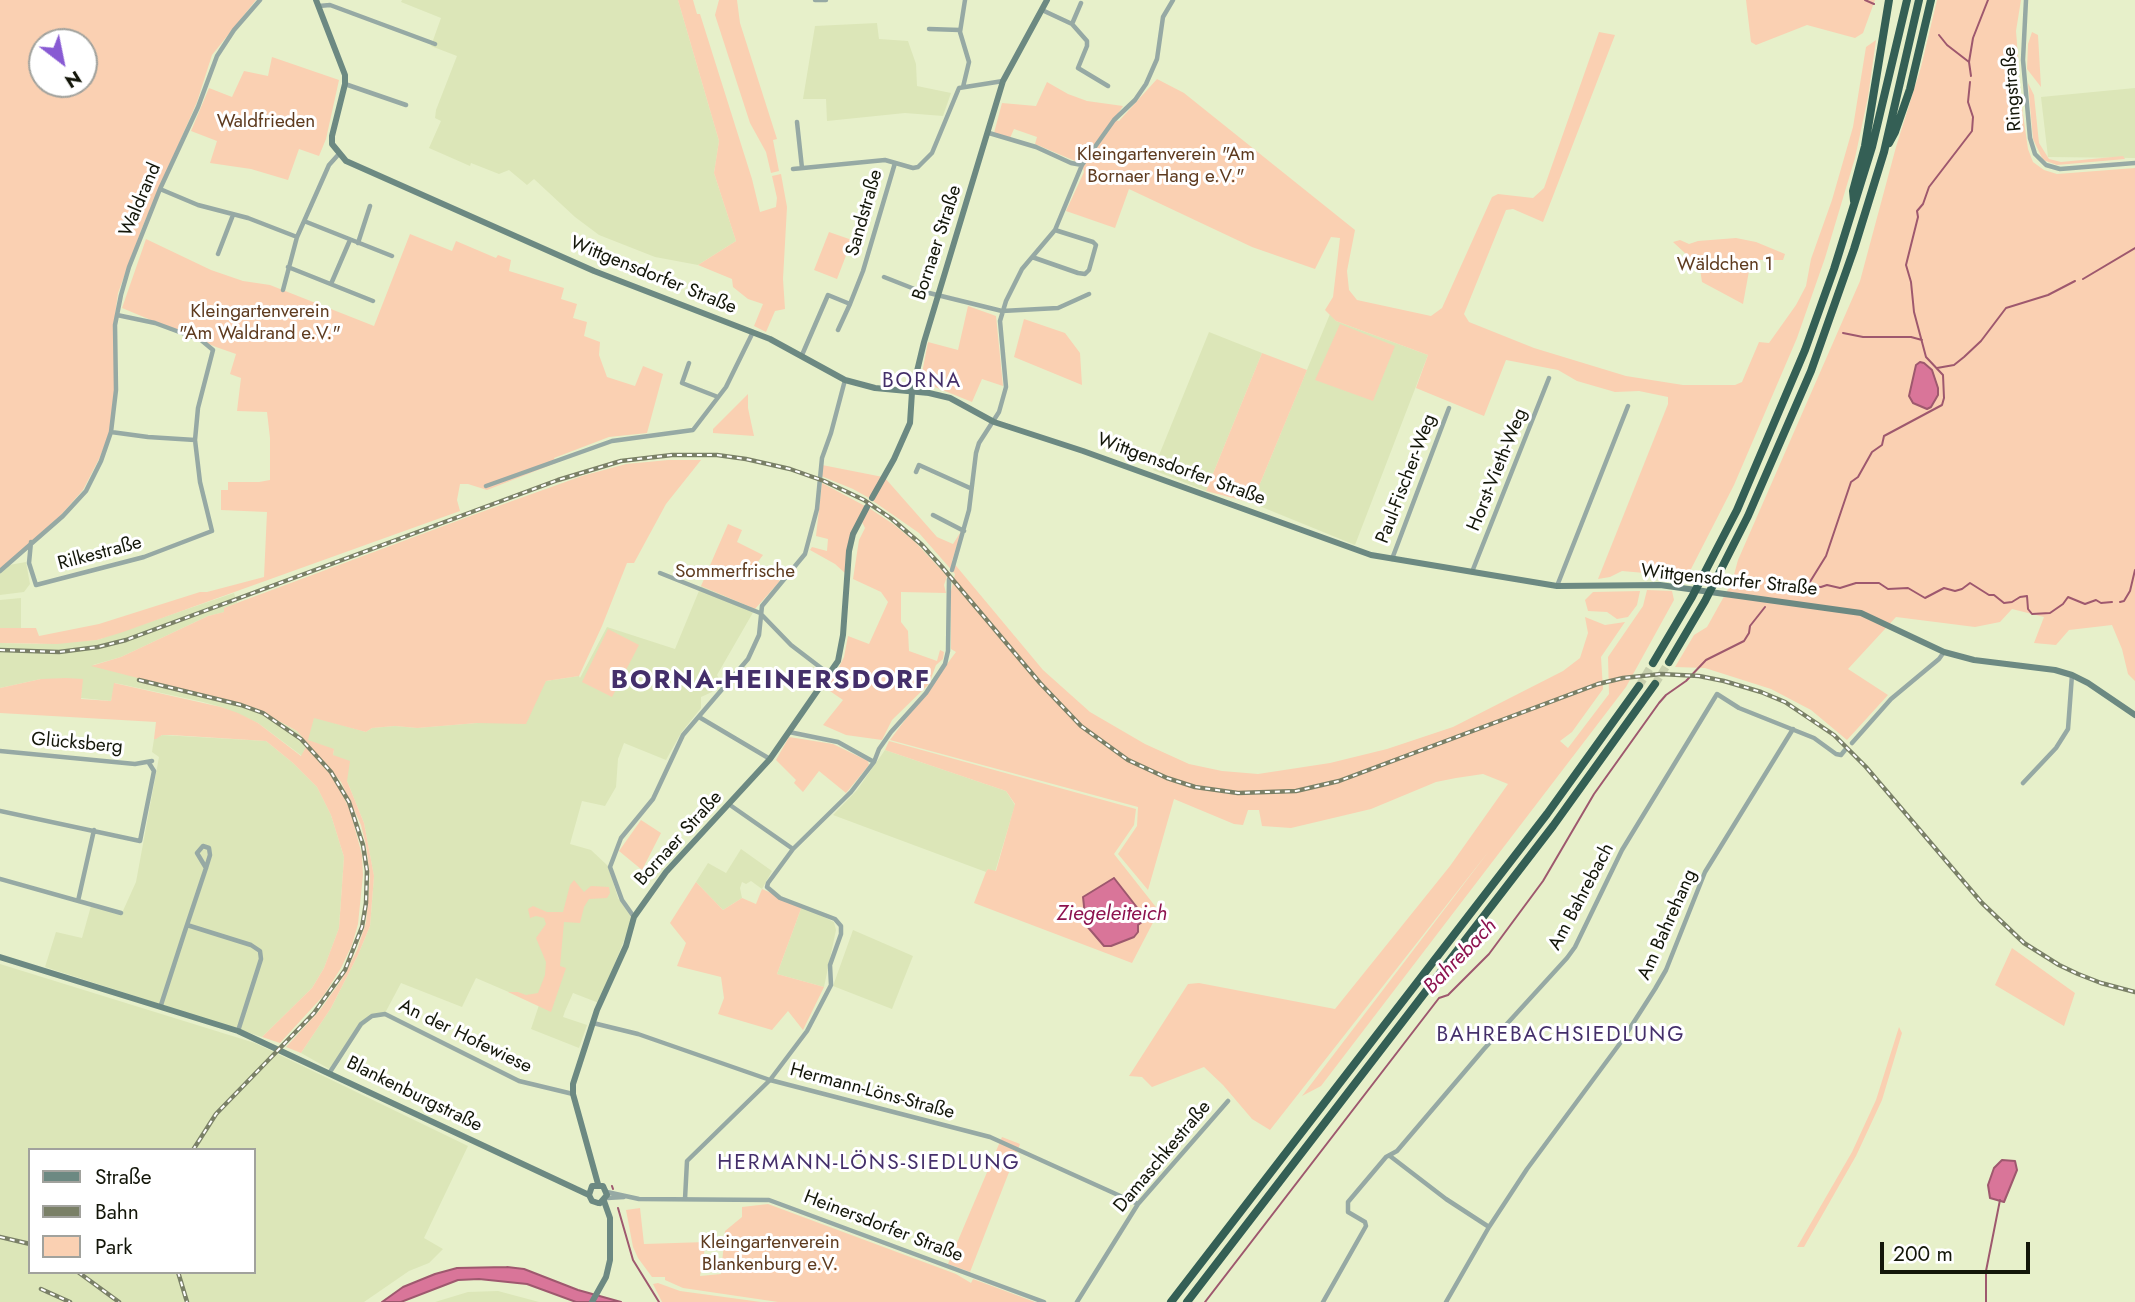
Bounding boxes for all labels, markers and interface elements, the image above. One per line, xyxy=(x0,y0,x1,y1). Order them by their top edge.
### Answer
north arrow xyxy=(28,28,98,98)
street label: Ringstraße xyxy=(1999,46,2027,132)
text: N xyxy=(60,64,87,95)
park label: Waldfrieden xyxy=(217,111,315,133)
park label: Kleingartenverein "Am Bornaer Hang e.V." xyxy=(1077,144,1255,188)
street label: Waldrand xyxy=(115,160,167,240)
street label: Sandstraße xyxy=(842,167,888,259)
street label: Bornaer Straße xyxy=(909,183,967,303)
street label: Wittgensdorfer Straße xyxy=(566,232,740,320)
park label: Wäldchen 1 xyxy=(1677,254,1773,276)
park label: Kleingartenverein "Am Waldrand e.V." xyxy=(179,301,341,345)
district label: BORNA xyxy=(883,369,961,395)
street label: Horst-Vieth-Weg xyxy=(1463,405,1533,535)
street label: Paul-Fischer-Weg xyxy=(1372,411,1442,547)
street label: Wittgensdorfer Straße xyxy=(1094,429,1268,511)
street label: Rilkestraße xyxy=(55,532,145,576)
street label: Wittgensdorfer Straße xyxy=(1640,560,1818,602)
park label: Sommerfrische xyxy=(675,561,795,583)
district label: BORNA-HEINERSDORF xyxy=(613,666,929,698)
street label: Glücksberg xyxy=(30,729,124,759)
street label: Bornaer Straße xyxy=(630,787,728,891)
street label: Am Bahrebach xyxy=(1544,840,1620,954)
street label: Am Bahrehang xyxy=(1633,866,1703,984)
water label: Ziegeleiteich xyxy=(1057,902,1167,928)
water label: Bahrebach xyxy=(1419,914,1503,1000)
street label: An der Hofewiese xyxy=(395,995,535,1079)
district label: BAHREBACHSIEDLUNG xyxy=(1439,1023,1683,1049)
street label: Blankenburgstraße xyxy=(342,1052,486,1138)
street label: Hermann-Löns-Straße xyxy=(787,1059,957,1125)
street label: Damaschkestraße xyxy=(1110,1096,1216,1218)
legend xyxy=(28,1148,256,1274)
district label: HERMANN-LÖNS-SIEDLUNG xyxy=(720,1151,1018,1177)
text: Straße xyxy=(95,1162,152,1192)
street label: Heinersdorfer Straße xyxy=(800,1186,966,1268)
text: Bahn xyxy=(95,1197,139,1227)
scale bar xyxy=(1883,1228,2034,1272)
text: Park xyxy=(95,1232,132,1262)
park label: Kleingartenverein Blankenburg e.V. xyxy=(700,1232,840,1276)
text: 200 m xyxy=(1893,1239,1953,1269)

